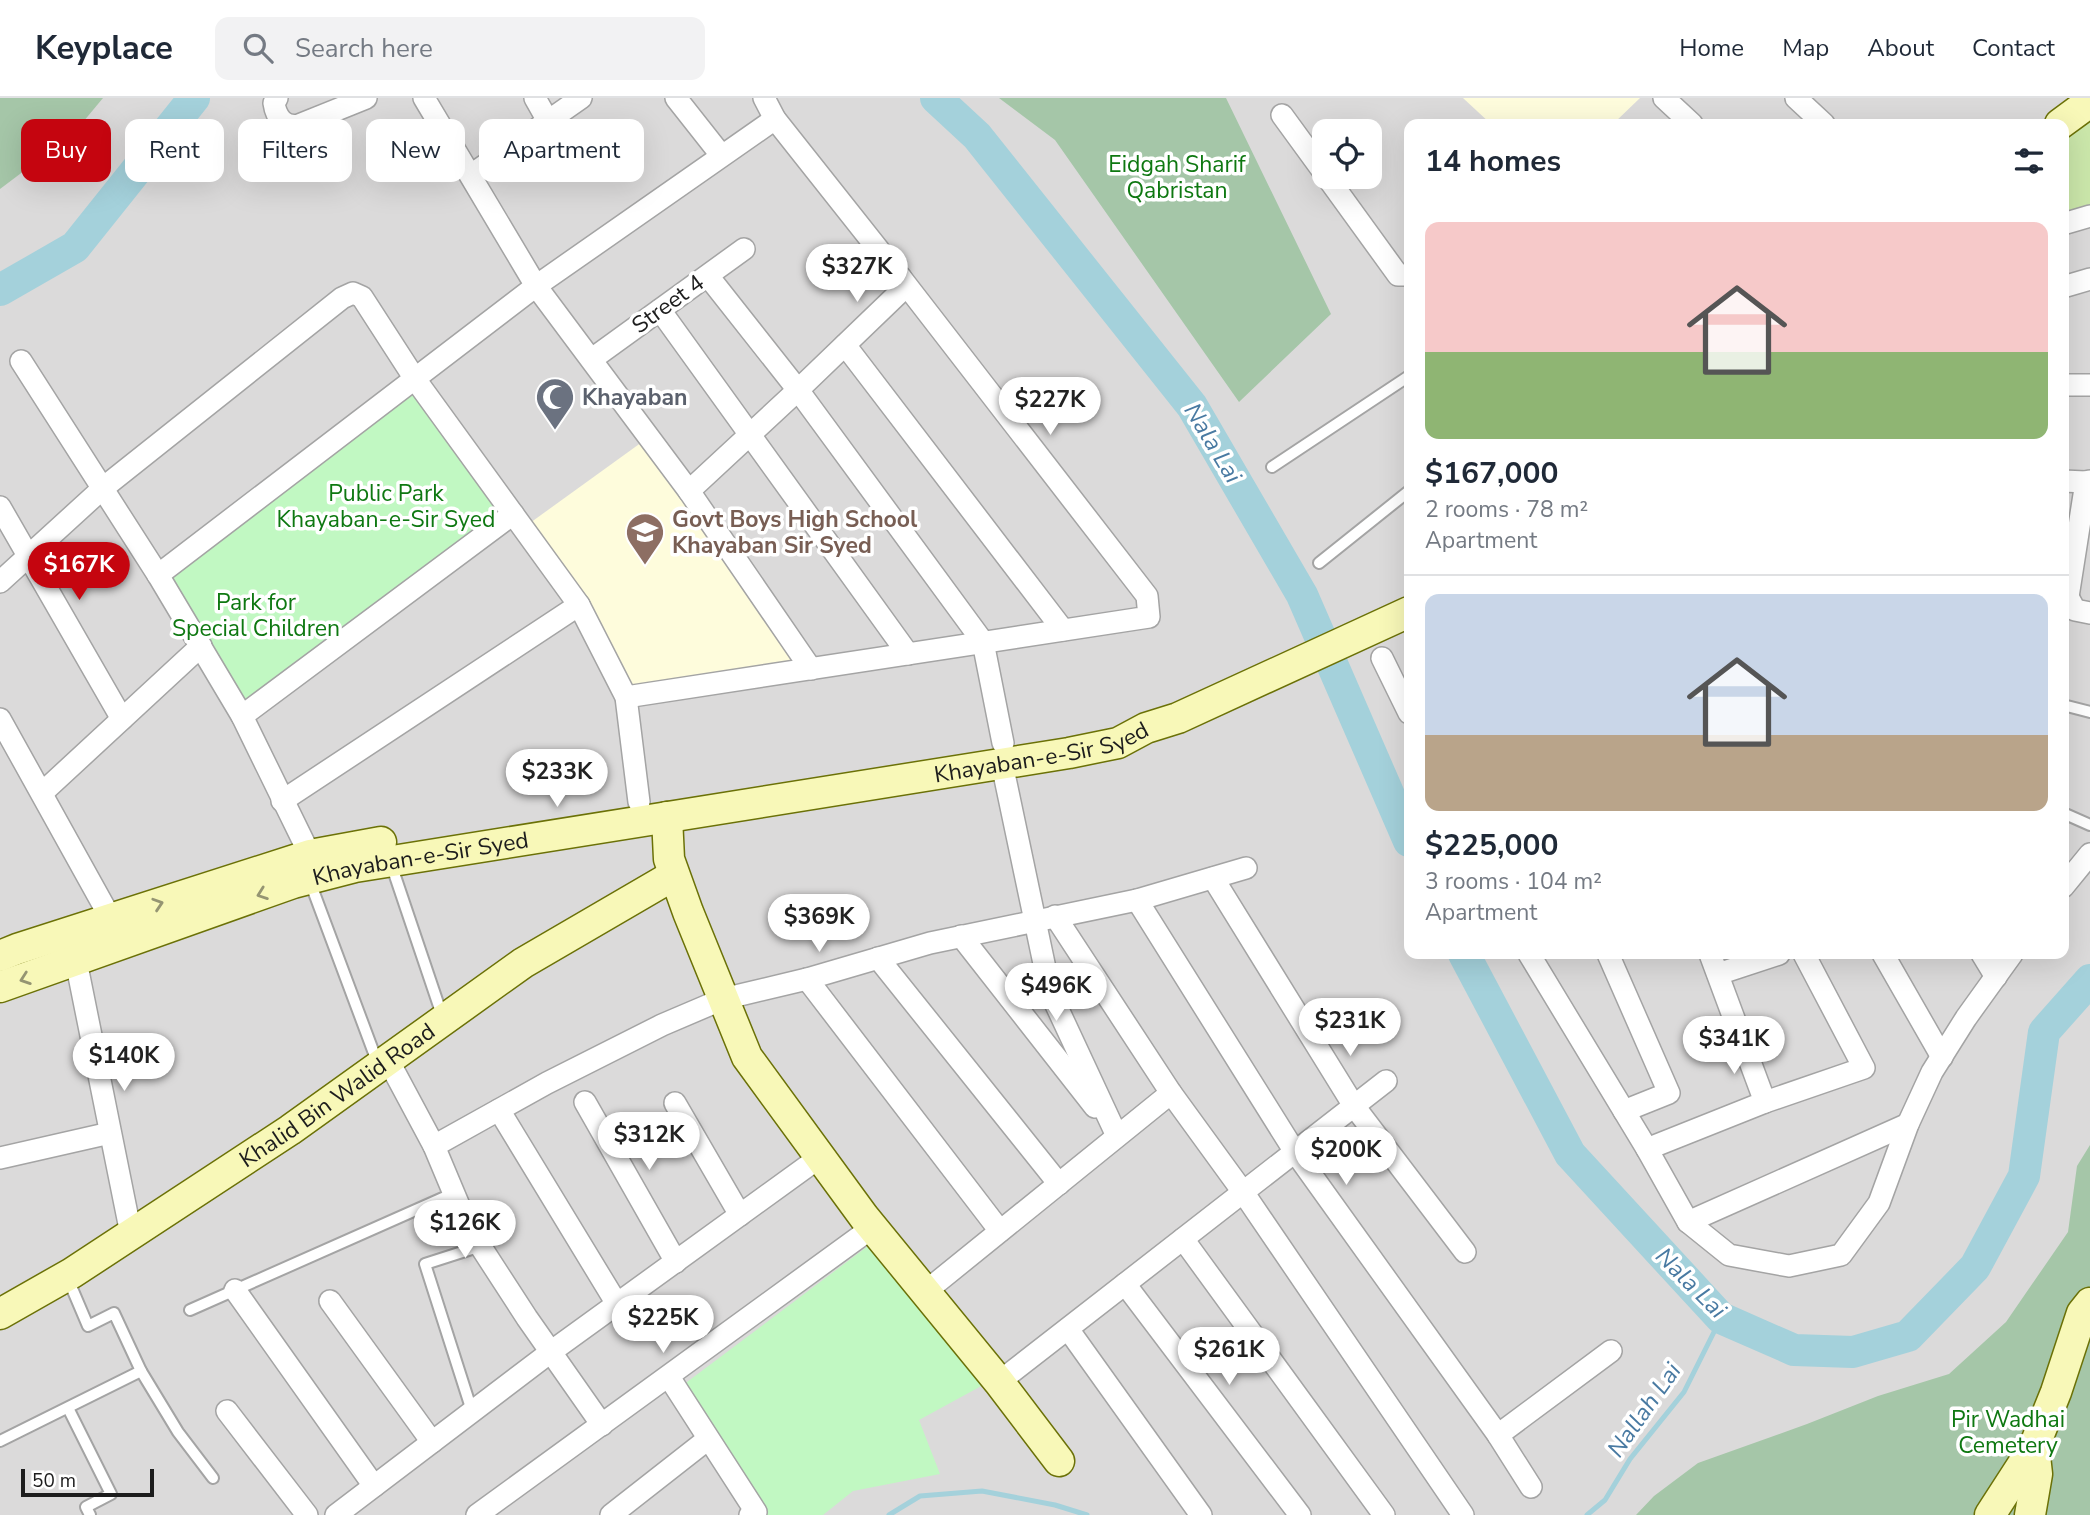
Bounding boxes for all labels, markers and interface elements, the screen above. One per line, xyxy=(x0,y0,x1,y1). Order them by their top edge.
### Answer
search box xyxy=(215,17,705,80)
text: Keyplace xyxy=(35,26,173,71)
icon: search xyxy=(239,29,277,67)
text: Search here xyxy=(295,31,433,66)
text: Home xyxy=(1679,32,1744,64)
text: Map xyxy=(1782,32,1829,64)
text: About xyxy=(1867,32,1934,64)
text: Contact xyxy=(1972,32,2055,64)
chip: Buy xyxy=(21,119,111,182)
chip: Rent xyxy=(125,119,224,182)
chip: Filters xyxy=(238,119,352,182)
chip: New xyxy=(366,119,465,182)
chip: Apartment xyxy=(479,119,644,182)
map controls xyxy=(1312,119,1382,189)
button: locate xyxy=(1312,119,1382,189)
text: 14 homes xyxy=(1425,141,1561,182)
icon: filters xyxy=(2010,142,2048,180)
park label: Eidgah Sharif Qabristan xyxy=(1108,149,1246,206)
pin: $327K xyxy=(808,244,906,304)
text: $327K xyxy=(822,251,892,282)
street label: Street 4 xyxy=(626,267,710,341)
icon: home xyxy=(1674,267,1800,393)
mosque icon: Khayaban xyxy=(534,376,576,431)
pin: $227K xyxy=(1001,378,1099,437)
place label: Khayaban xyxy=(582,382,687,413)
text: $227K xyxy=(1015,384,1085,415)
water label: Nala Lai xyxy=(1177,397,1250,489)
text: $167,000 xyxy=(1425,453,1558,494)
park label: Public Park Khayaban-e-Sir Syed xyxy=(277,478,495,535)
text: 2 rooms · 78 m² xyxy=(1425,494,1588,525)
place label: Govt Boys High School Khayaban Sir Syed xyxy=(672,504,918,561)
school or university icon: Govt Boys High School Khayaban Sir Syed xyxy=(624,511,666,566)
text: Apartment xyxy=(1425,525,1537,556)
pin: $167K xyxy=(30,542,128,602)
text: $167K xyxy=(44,549,114,580)
park label: Park for Special Children xyxy=(172,587,340,644)
icon: home xyxy=(1674,639,1800,765)
street label: Khayaban-e-Sir Syed xyxy=(932,714,1154,790)
pin: $233K xyxy=(508,750,606,809)
text: $233K xyxy=(522,756,592,787)
street label: Khayaban-e-Sir Syed xyxy=(309,824,531,893)
text: $225,000 xyxy=(1425,825,1558,866)
text: 3 rooms · 104 m² xyxy=(1425,866,1602,897)
one-way arrow xyxy=(257,886,269,900)
pin: $369K xyxy=(770,894,868,954)
text: Apartment xyxy=(1425,897,1537,928)
one-way arrow xyxy=(151,898,163,912)
text: $369K xyxy=(784,901,854,932)
pin: $496K xyxy=(1007,964,1105,1023)
text: $496K xyxy=(1021,970,1091,1001)
one-way arrow xyxy=(20,971,32,985)
pin: $231K xyxy=(1301,998,1399,1058)
text: $231K xyxy=(1315,1005,1385,1036)
street label: Khalid Bin Walid Road xyxy=(233,1016,441,1175)
pin: $341K xyxy=(1685,1016,1783,1076)
text: $341K xyxy=(1699,1023,1769,1054)
pin: $140K xyxy=(75,1034,173,1093)
text: $140K xyxy=(89,1040,159,1071)
pin: $312K xyxy=(600,1112,698,1172)
text: $312K xyxy=(614,1119,684,1150)
pin: $200K xyxy=(1297,1128,1395,1187)
text: $200K xyxy=(1311,1134,1381,1165)
pin: $126K xyxy=(416,1200,514,1260)
text: $126K xyxy=(430,1207,500,1238)
water label: Nala Lai xyxy=(1649,1241,1734,1326)
pin: $225K xyxy=(614,1296,712,1355)
text: $225K xyxy=(628,1302,698,1333)
pin: $261K xyxy=(1180,1328,1278,1387)
text: $261K xyxy=(1194,1334,1264,1365)
water label: Nallah Lai xyxy=(1600,1356,1688,1464)
park label: Pir Wadhai Cemetery xyxy=(1951,1404,2065,1461)
scale bar xyxy=(21,1466,154,1498)
text: 50 m xyxy=(32,1468,76,1494)

